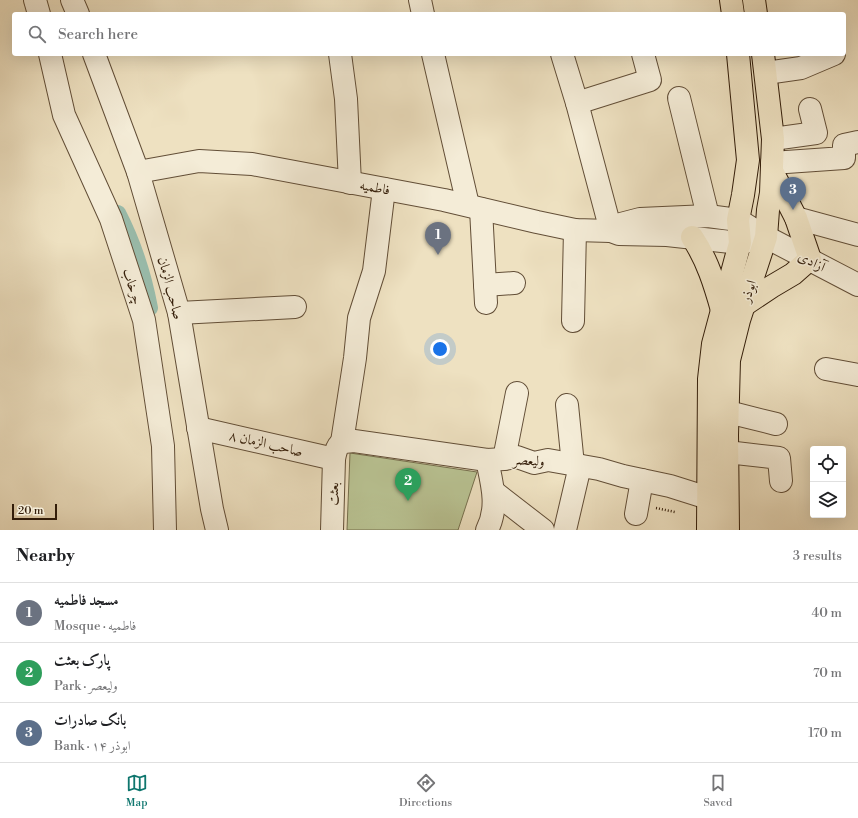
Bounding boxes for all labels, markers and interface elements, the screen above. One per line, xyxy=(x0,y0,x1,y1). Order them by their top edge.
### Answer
search box xyxy=(12,12,846,56)
icon: search xyxy=(26,23,48,45)
text: Search here xyxy=(58,25,138,44)
street label: فاطمیه xyxy=(358,176,391,200)
pin: 3 xyxy=(780,177,806,210)
pin: 1 xyxy=(425,222,451,255)
street label: آزادی xyxy=(795,247,830,277)
street label: صاحب الزمان xyxy=(153,255,187,322)
street label: چرخاب xyxy=(118,266,146,307)
street label: ابوذر xyxy=(736,278,761,307)
your location xyxy=(430,339,450,359)
street label: صاحب الزمان ۸ xyxy=(227,427,304,461)
map controls xyxy=(810,446,846,518)
button: locate xyxy=(810,446,846,482)
street label: ولیعصر xyxy=(511,451,545,471)
pin: 2 xyxy=(395,468,421,501)
street label: بعثت xyxy=(325,482,343,506)
button: layers xyxy=(810,482,846,518)
scale bar xyxy=(12,502,57,521)
text: 20 m xyxy=(18,504,43,518)
text: Nearby xyxy=(16,545,75,567)
text: 3 results xyxy=(793,548,842,564)
text: مسجد فاطمیه xyxy=(54,591,119,610)
text: 1 xyxy=(26,605,32,621)
text: 40 m xyxy=(812,605,842,621)
text: Mosque · فاطمیه xyxy=(54,618,136,634)
text: پارک بعثت xyxy=(54,651,110,670)
text: 2 xyxy=(25,665,33,681)
text: 70 m xyxy=(813,665,842,681)
text: Park · ولیعصر xyxy=(54,678,118,694)
text: بانک صادرات xyxy=(54,711,126,730)
text: 3 xyxy=(25,725,33,741)
text: 170 m xyxy=(808,725,842,741)
text: Bank · ابوذر ۱۴ xyxy=(54,738,130,754)
tab: Map xyxy=(126,772,148,810)
tab: Directions xyxy=(399,772,452,810)
tab: Saved xyxy=(703,772,732,810)

